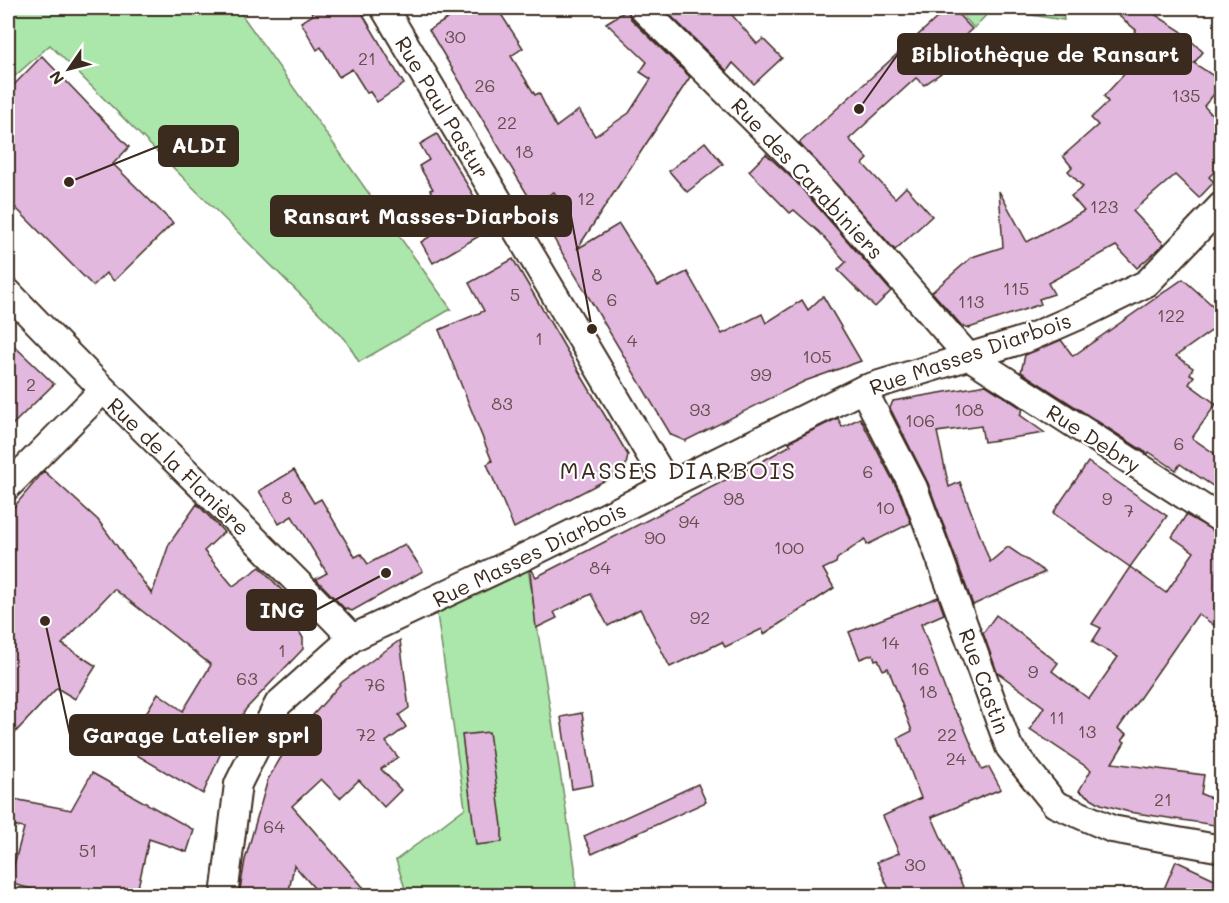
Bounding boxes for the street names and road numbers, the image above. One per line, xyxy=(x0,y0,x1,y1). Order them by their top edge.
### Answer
street label: Rue Paul Pastur xyxy=(390,31,496,183)
street label: Rue des Carabiniers xyxy=(726,92,890,264)
street label: Rue Masses Diarbois xyxy=(865,306,1075,400)
street label: Rue de la Flanière xyxy=(102,391,256,541)
street label: Rue Debry xyxy=(1042,398,1146,478)
street label: Rue Masses Diarbois xyxy=(428,495,630,613)
street label: Rue Castin xyxy=(953,625,1017,737)

